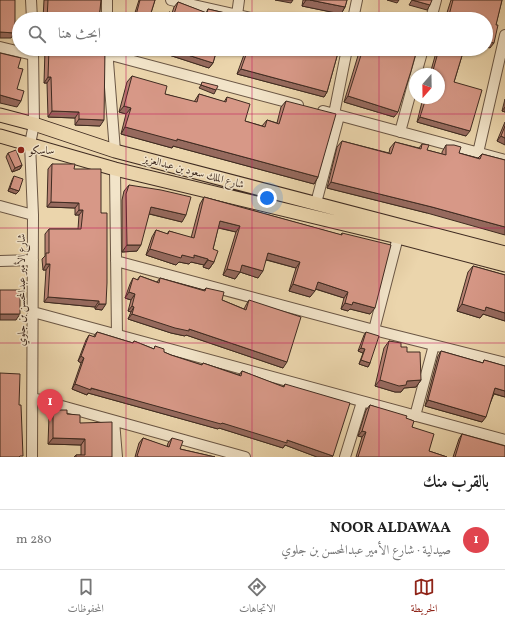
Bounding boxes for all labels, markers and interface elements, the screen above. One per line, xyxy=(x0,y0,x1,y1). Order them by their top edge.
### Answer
search box xyxy=(12,12,493,56)
icon: search xyxy=(26,23,48,45)
text: ابحث هنا xyxy=(58,24,101,45)
north arrow xyxy=(409,68,445,104)
place label: ساسكو xyxy=(28,144,54,159)
marker: ساسكو xyxy=(16,145,26,155)
street label: شارع الملك سعود بن عبدالعزيز xyxy=(140,151,246,194)
your location xyxy=(257,188,277,208)
street label: شارع الأمير عبدالمحسن بن جلوي xyxy=(13,234,31,346)
pin: 1 xyxy=(37,389,63,422)
text: بالقرب منك xyxy=(423,471,489,494)
text: NOOR ALDAWAA xyxy=(330,518,451,539)
text: 280 m xyxy=(16,531,52,549)
text: 1 xyxy=(473,531,479,549)
text: صيدلية · شارع الأمير عبدالمحسن بن جلوي xyxy=(281,542,451,560)
tab: المحفوظات xyxy=(68,576,104,619)
tab: الاتجاهات xyxy=(239,576,276,619)
tab: الخريطة xyxy=(411,576,437,619)

